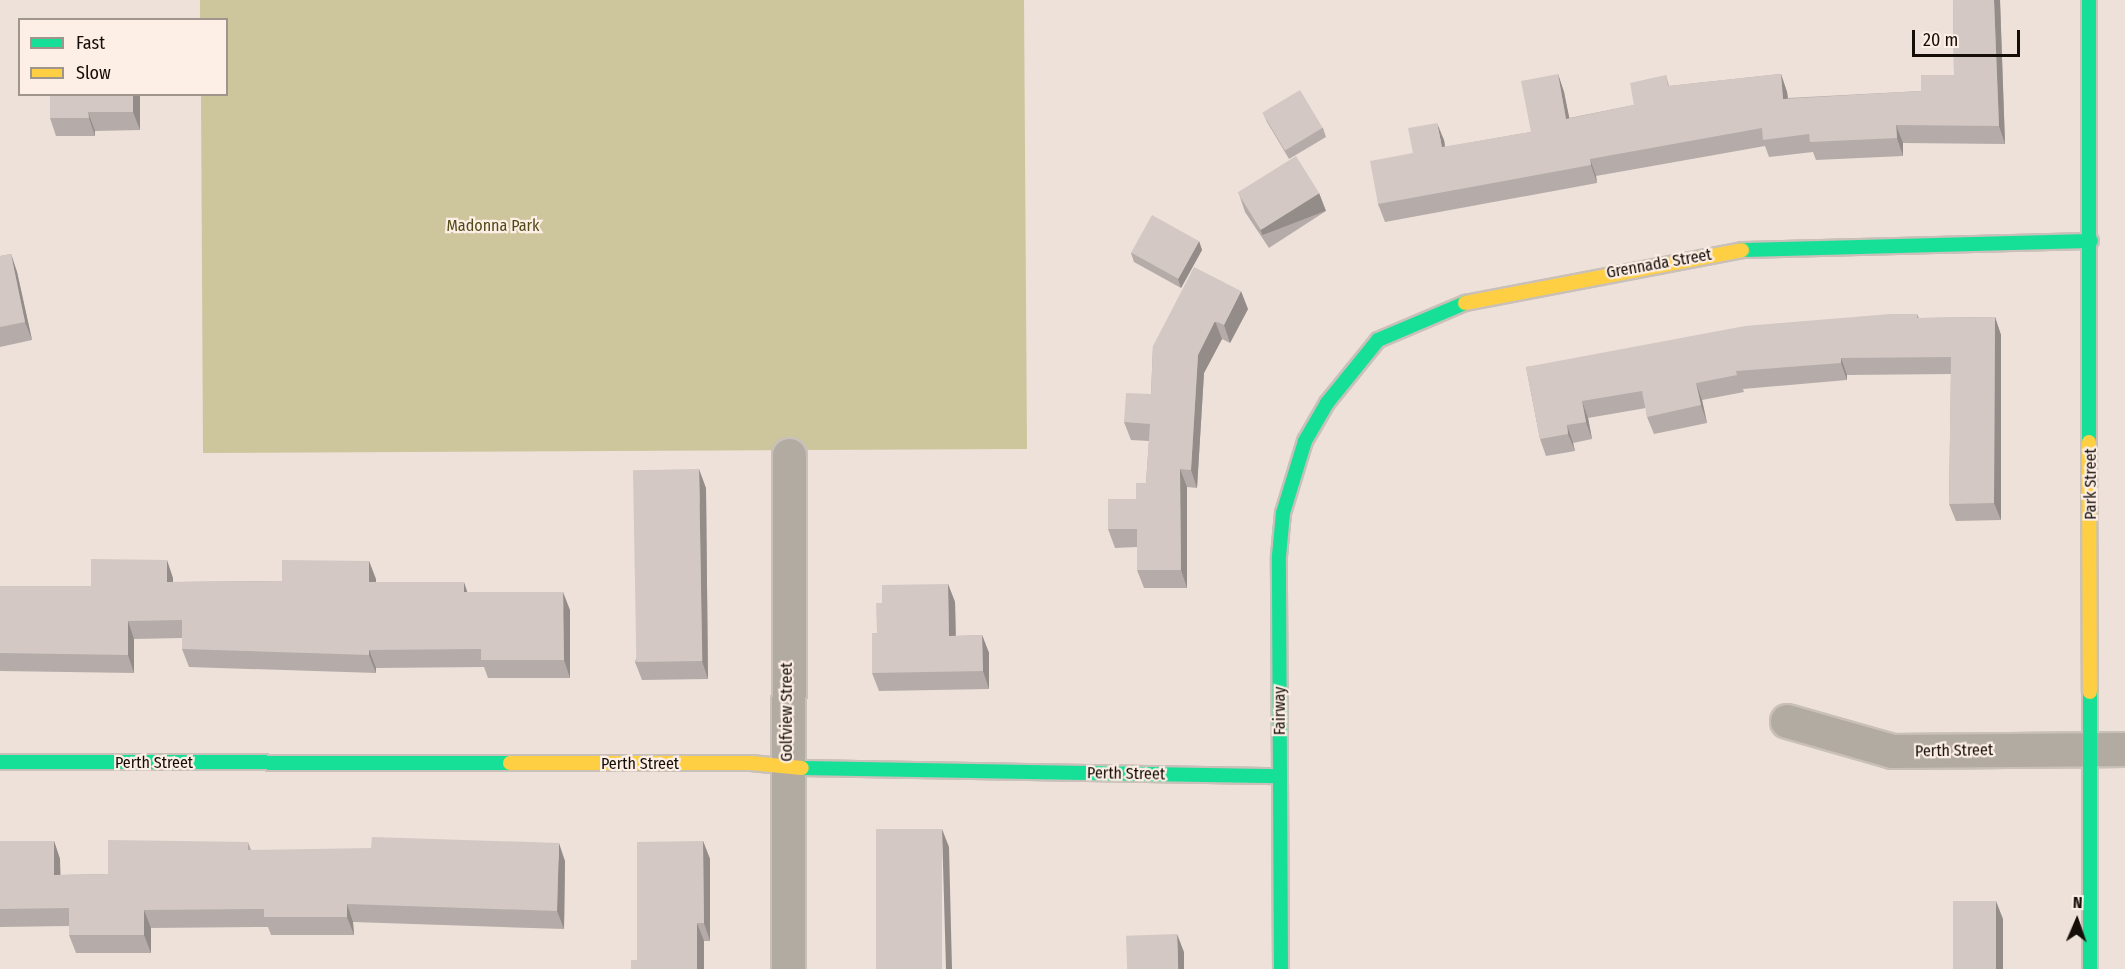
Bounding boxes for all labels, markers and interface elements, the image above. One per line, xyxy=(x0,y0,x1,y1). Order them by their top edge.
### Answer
legend xyxy=(18,18,228,96)
scale bar xyxy=(1915,18,2023,56)
text: 20 m xyxy=(1923,29,1958,51)
text: Fast xyxy=(76,32,105,54)
text: Slow xyxy=(76,62,111,84)
park label: Madonna Park xyxy=(446,216,540,236)
street label: Grennada Street xyxy=(1605,245,1713,283)
street label: Park Street xyxy=(2081,448,2101,520)
street label: Golfview Street xyxy=(777,662,797,762)
street label: Fairway xyxy=(1270,687,1290,735)
street label: Perth Street xyxy=(1915,741,1993,761)
street label: Perth Street xyxy=(115,753,193,773)
street label: Perth Street xyxy=(601,754,679,774)
street label: Perth Street xyxy=(1087,764,1165,784)
north arrow xyxy=(2047,891,2107,951)
text: N xyxy=(2073,893,2083,912)

